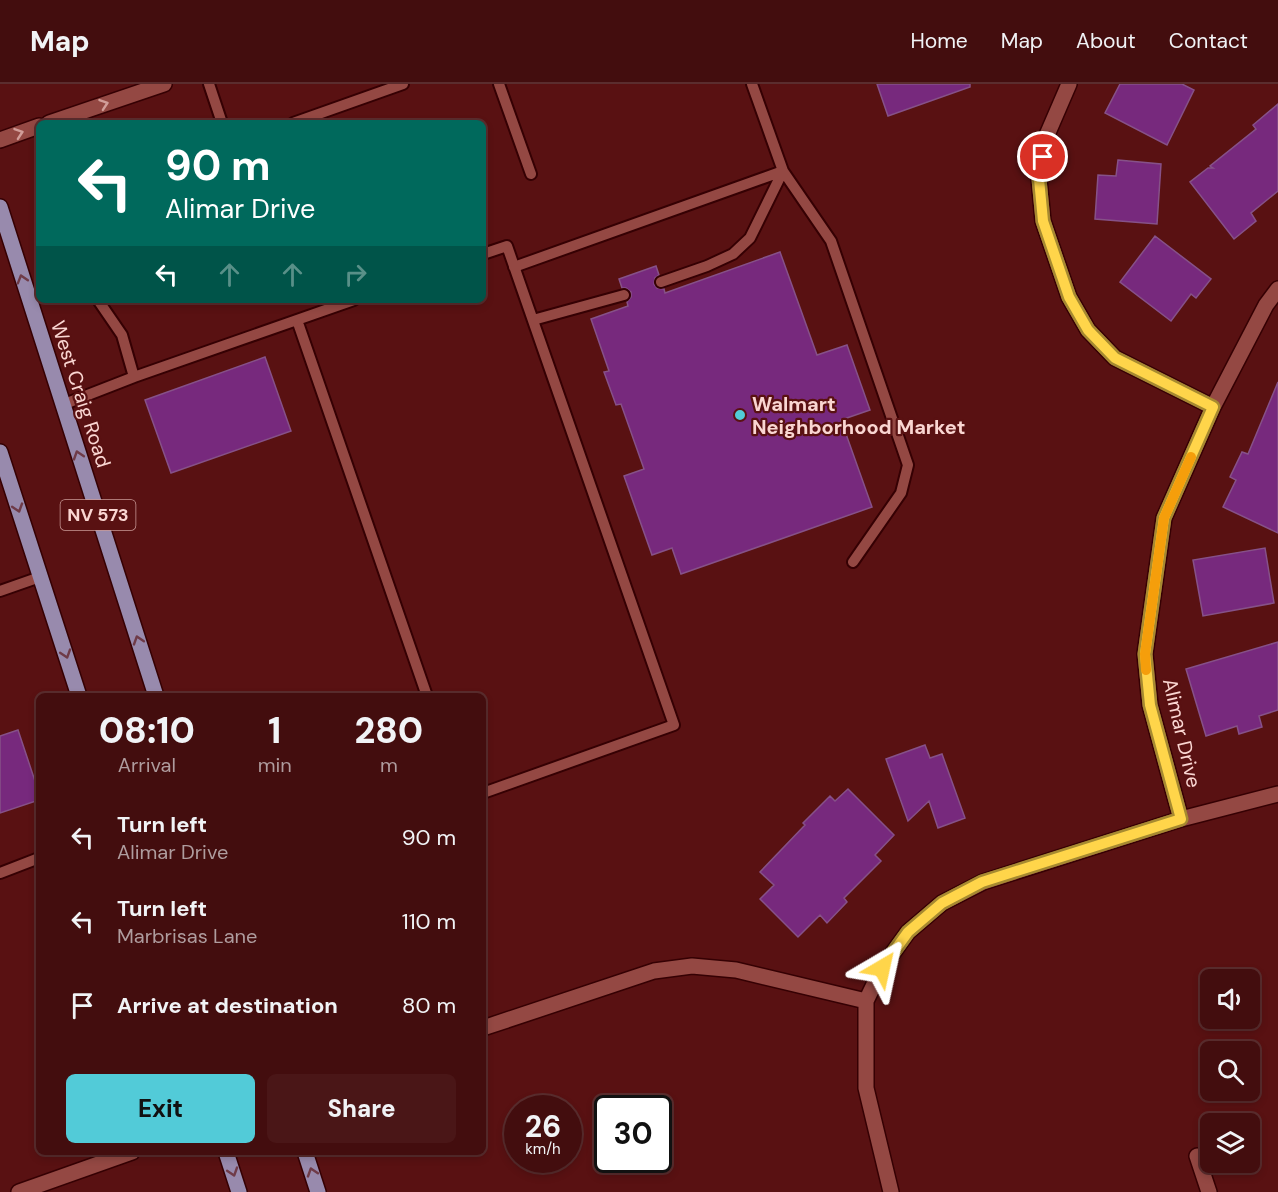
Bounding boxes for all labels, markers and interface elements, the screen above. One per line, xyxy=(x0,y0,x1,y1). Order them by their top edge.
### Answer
text: Map xyxy=(30,23,90,60)
text: Home xyxy=(910,27,968,55)
text: Map xyxy=(1001,27,1043,55)
text: About xyxy=(1076,27,1136,55)
text: Contact xyxy=(1169,27,1248,55)
one-way arrow xyxy=(98,99,109,112)
one-way arrow xyxy=(14,128,24,140)
pin xyxy=(1017,131,1068,182)
text: 90 m xyxy=(165,138,271,193)
icon: arrive xyxy=(1026,140,1059,173)
icon: left xyxy=(66,144,144,222)
text: Alimar Drive xyxy=(165,191,315,226)
icon: left xyxy=(150,258,183,291)
icon: ahead xyxy=(213,258,246,291)
icon: ahead xyxy=(276,258,309,291)
icon: right xyxy=(339,258,372,291)
one-way arrow xyxy=(17,274,29,285)
street label: West Craig Road xyxy=(45,317,117,471)
place label: Walmart Neighborhood Market xyxy=(752,391,965,440)
marker: Walmart Neighborhood Market xyxy=(733,408,747,422)
one-way arrow xyxy=(73,450,85,461)
road number: NV 573 xyxy=(60,500,136,530)
one-way arrow xyxy=(11,502,23,513)
one-way arrow xyxy=(133,635,145,646)
one-way arrow xyxy=(58,648,71,659)
street label: Alimar Drive xyxy=(1157,676,1207,790)
text: 08:10 xyxy=(99,707,195,754)
text: 1 xyxy=(268,707,281,754)
text: 280 xyxy=(354,707,423,754)
text: Arrival xyxy=(118,752,176,778)
text: min xyxy=(258,752,292,778)
text: m xyxy=(380,752,398,778)
text: Turn left xyxy=(117,810,207,839)
icon: left xyxy=(66,821,99,854)
text: 90 m xyxy=(402,823,456,852)
text: Alimar Drive xyxy=(117,839,228,865)
text: Turn left xyxy=(117,894,207,923)
icon: left xyxy=(66,905,99,938)
text: 110 m xyxy=(402,907,456,936)
text: Marbrisas Lane xyxy=(117,923,257,949)
position arrow xyxy=(850,936,914,1000)
map controls xyxy=(1200,969,1260,1173)
button: sound xyxy=(1200,969,1260,1029)
icon: arrive xyxy=(66,989,99,1022)
text: Arrive at destination xyxy=(117,991,338,1020)
text: 80 m xyxy=(402,991,456,1020)
button: search xyxy=(1200,1041,1260,1101)
button: Exit xyxy=(66,1074,255,1143)
button: Share xyxy=(267,1074,456,1143)
speed limit sign: 30 xyxy=(594,1095,672,1173)
text: 26 xyxy=(525,1107,561,1146)
button: layers xyxy=(1200,1113,1260,1173)
text: km/h xyxy=(525,1139,561,1159)
one-way arrow xyxy=(226,1166,238,1177)
one-way arrow xyxy=(307,1167,319,1178)

